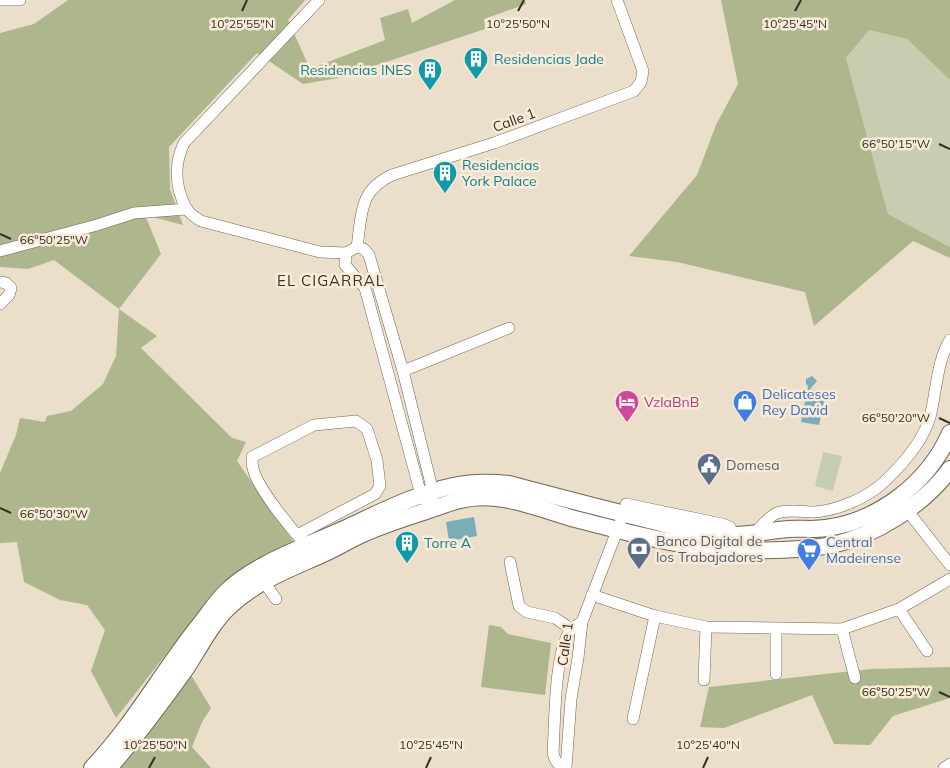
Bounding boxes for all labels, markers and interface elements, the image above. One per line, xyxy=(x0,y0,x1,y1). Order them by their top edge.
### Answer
text: 10°25'55"N xyxy=(210,16,274,31)
text: 10°25'50"N xyxy=(486,16,550,31)
text: 10°25'45"N xyxy=(763,16,827,31)
building icon: Residencias Jade xyxy=(463,46,489,80)
place label: Residencias Jade xyxy=(494,50,604,68)
building icon: Residencias INES xyxy=(417,57,443,91)
place label: Residencias INES xyxy=(300,61,412,79)
street label: Calle 1 xyxy=(490,104,538,136)
text: 66°50'15"W xyxy=(862,136,930,151)
place label: Residencias York Palace xyxy=(461,156,539,190)
building icon: Residencias York Palace xyxy=(432,160,458,194)
text: 66°50'25"W xyxy=(20,232,88,247)
district label: EL CIGARRAL xyxy=(277,271,385,290)
place label: Delicateses Rey David xyxy=(762,385,836,419)
hotel icon: VzlaBnB xyxy=(614,389,640,423)
shop icon: Delicateses Rey David xyxy=(732,389,758,423)
place label: VzlaBnB xyxy=(644,393,699,411)
text: 66°50'20"W xyxy=(862,410,930,425)
public building icon: Domesa xyxy=(696,452,722,486)
place label: Domesa xyxy=(726,456,780,474)
text: 66°50'30"W xyxy=(20,506,88,521)
building icon: Torre A xyxy=(394,530,420,564)
place label: Banco Digital de los Trabajadores xyxy=(656,532,763,566)
place label: Central Madeirense xyxy=(826,533,901,567)
place label: Torre A xyxy=(424,534,472,552)
bank icon: Banco Digital de los Trabajadores xyxy=(626,536,652,570)
supermarket icon: Central Madeirense xyxy=(796,537,822,571)
street label: Calle 1 xyxy=(553,621,577,667)
text: 66°50'25"W xyxy=(862,684,930,699)
text: 10°25'50"N xyxy=(123,737,187,752)
text: 10°25'45"N xyxy=(399,737,463,752)
text: 10°25'40"N xyxy=(676,737,740,752)

